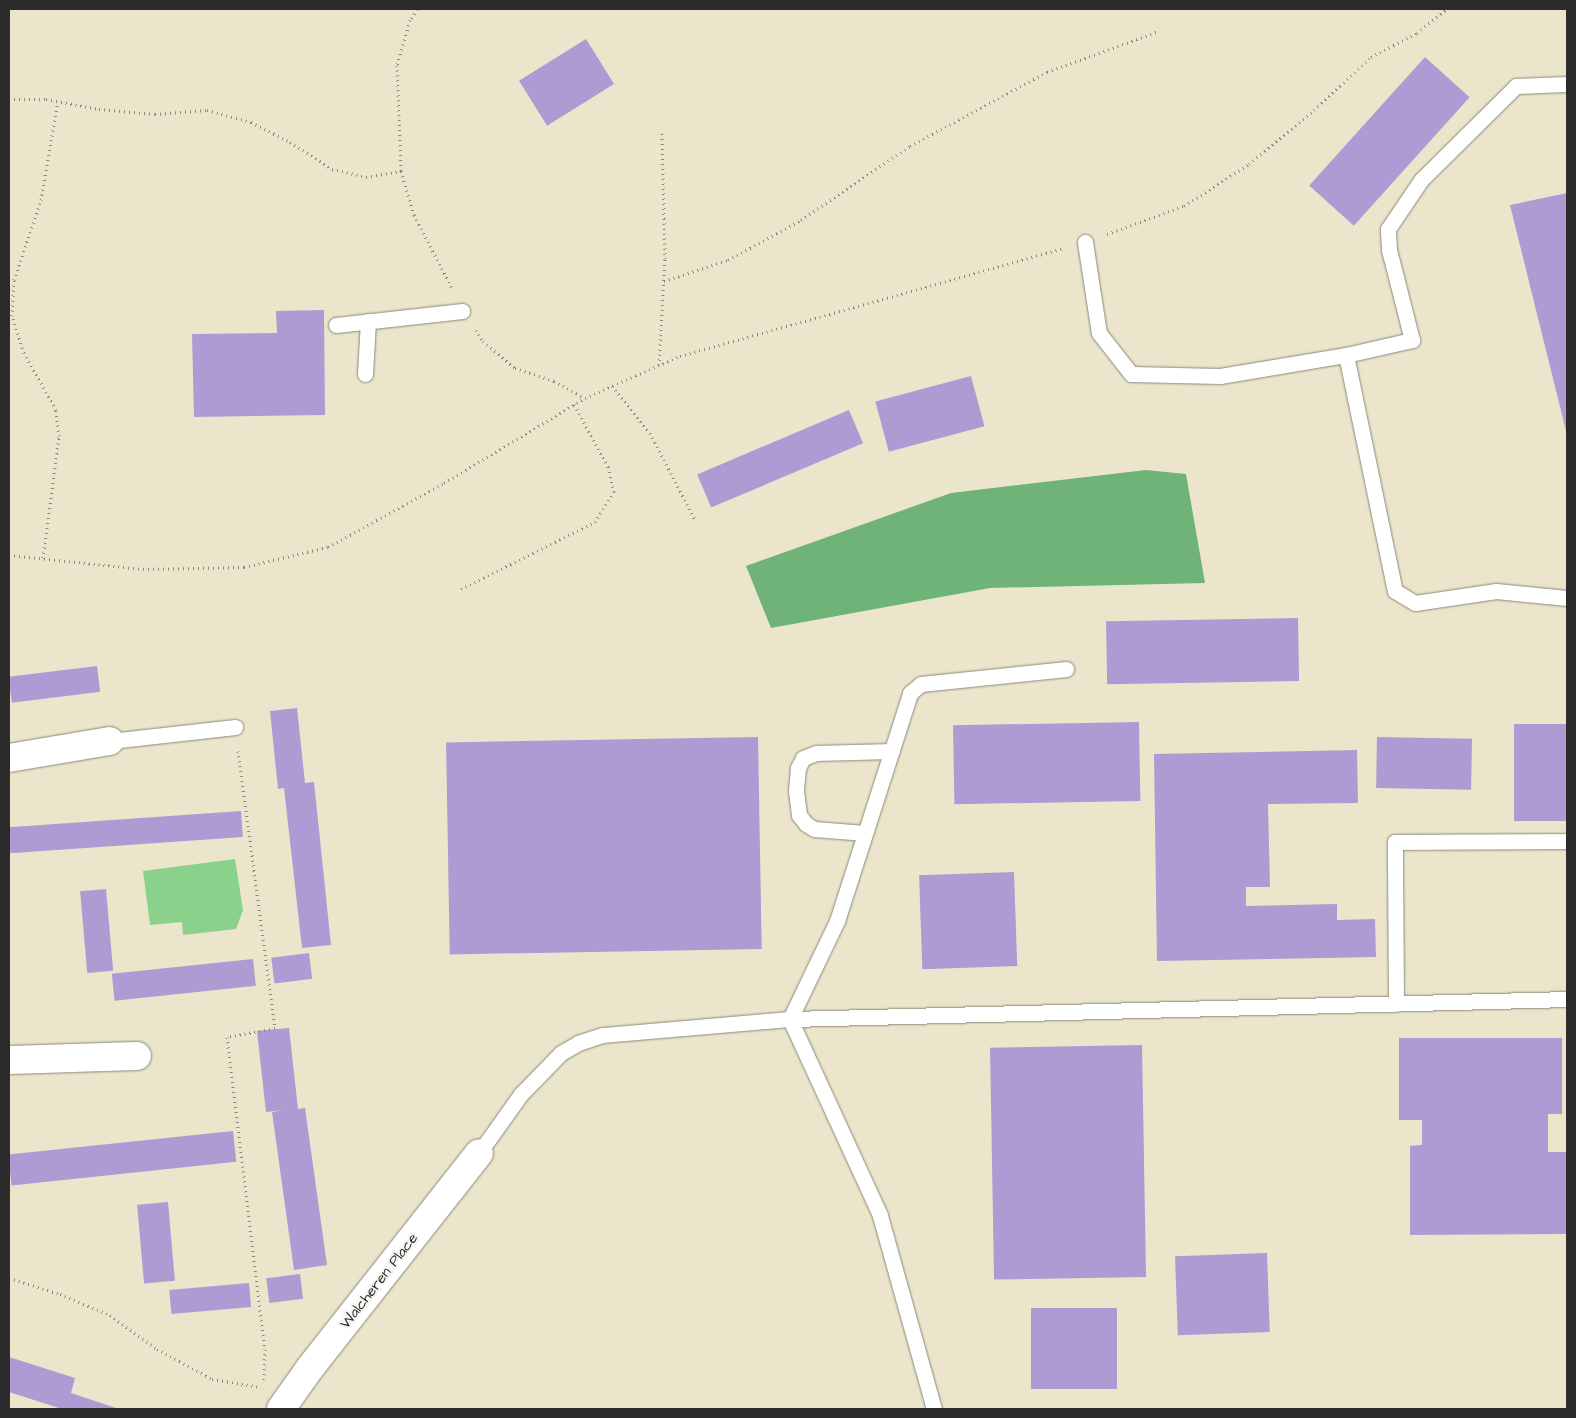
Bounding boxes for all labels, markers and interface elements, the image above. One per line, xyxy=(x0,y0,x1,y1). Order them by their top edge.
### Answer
street label: Walcheren Place xyxy=(336,1230,422,1332)

